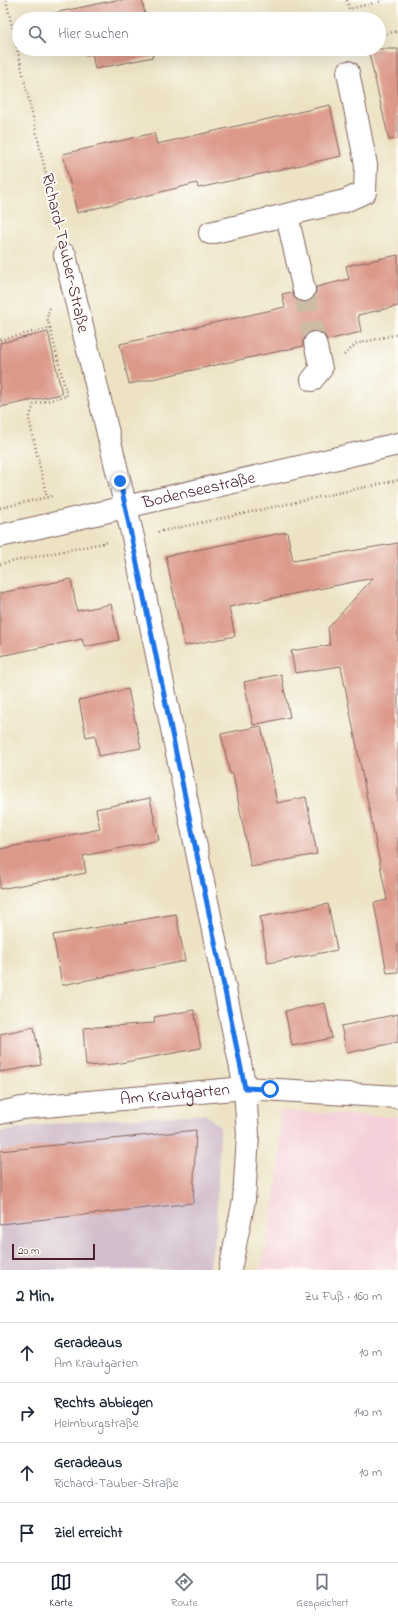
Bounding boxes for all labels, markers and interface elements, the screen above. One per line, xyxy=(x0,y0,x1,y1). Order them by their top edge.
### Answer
search box xyxy=(12,12,386,56)
icon: search xyxy=(26,23,48,45)
text: Hier suchen xyxy=(58,23,129,45)
street label: Richard-Tauber-Straße xyxy=(34,171,96,336)
street label: Bodenseestraße xyxy=(139,465,258,515)
route end xyxy=(111,472,129,490)
street label: Am Krautgarten xyxy=(119,1077,231,1112)
route start xyxy=(261,1080,279,1098)
scale bar xyxy=(12,1242,95,1261)
text: 20 m xyxy=(18,1243,40,1259)
text: 2 Min. xyxy=(16,1284,54,1309)
text: Zu Fuß · 160 m xyxy=(304,1287,382,1306)
text: Geradeaus xyxy=(54,1332,122,1354)
icon: ahead xyxy=(16,1342,38,1364)
text: 10 m xyxy=(359,1343,382,1362)
text: Am Krautgarten xyxy=(54,1354,138,1373)
text: Rechts abbiegen xyxy=(54,1392,153,1414)
icon: right xyxy=(16,1402,38,1424)
text: 140 m xyxy=(354,1403,382,1422)
text: Heimburgstraße xyxy=(54,1414,139,1433)
text: Geradeaus xyxy=(54,1452,122,1474)
icon: ahead xyxy=(16,1462,38,1484)
text: 10 m xyxy=(359,1463,382,1482)
text: Richard-Tauber-Straße xyxy=(54,1474,179,1493)
icon: arrive xyxy=(16,1522,38,1544)
text: Ziel erreicht xyxy=(54,1522,122,1544)
tab: Karte xyxy=(49,1571,73,1611)
tab: Route xyxy=(171,1571,198,1611)
tab: Gespeichert xyxy=(296,1571,349,1611)

